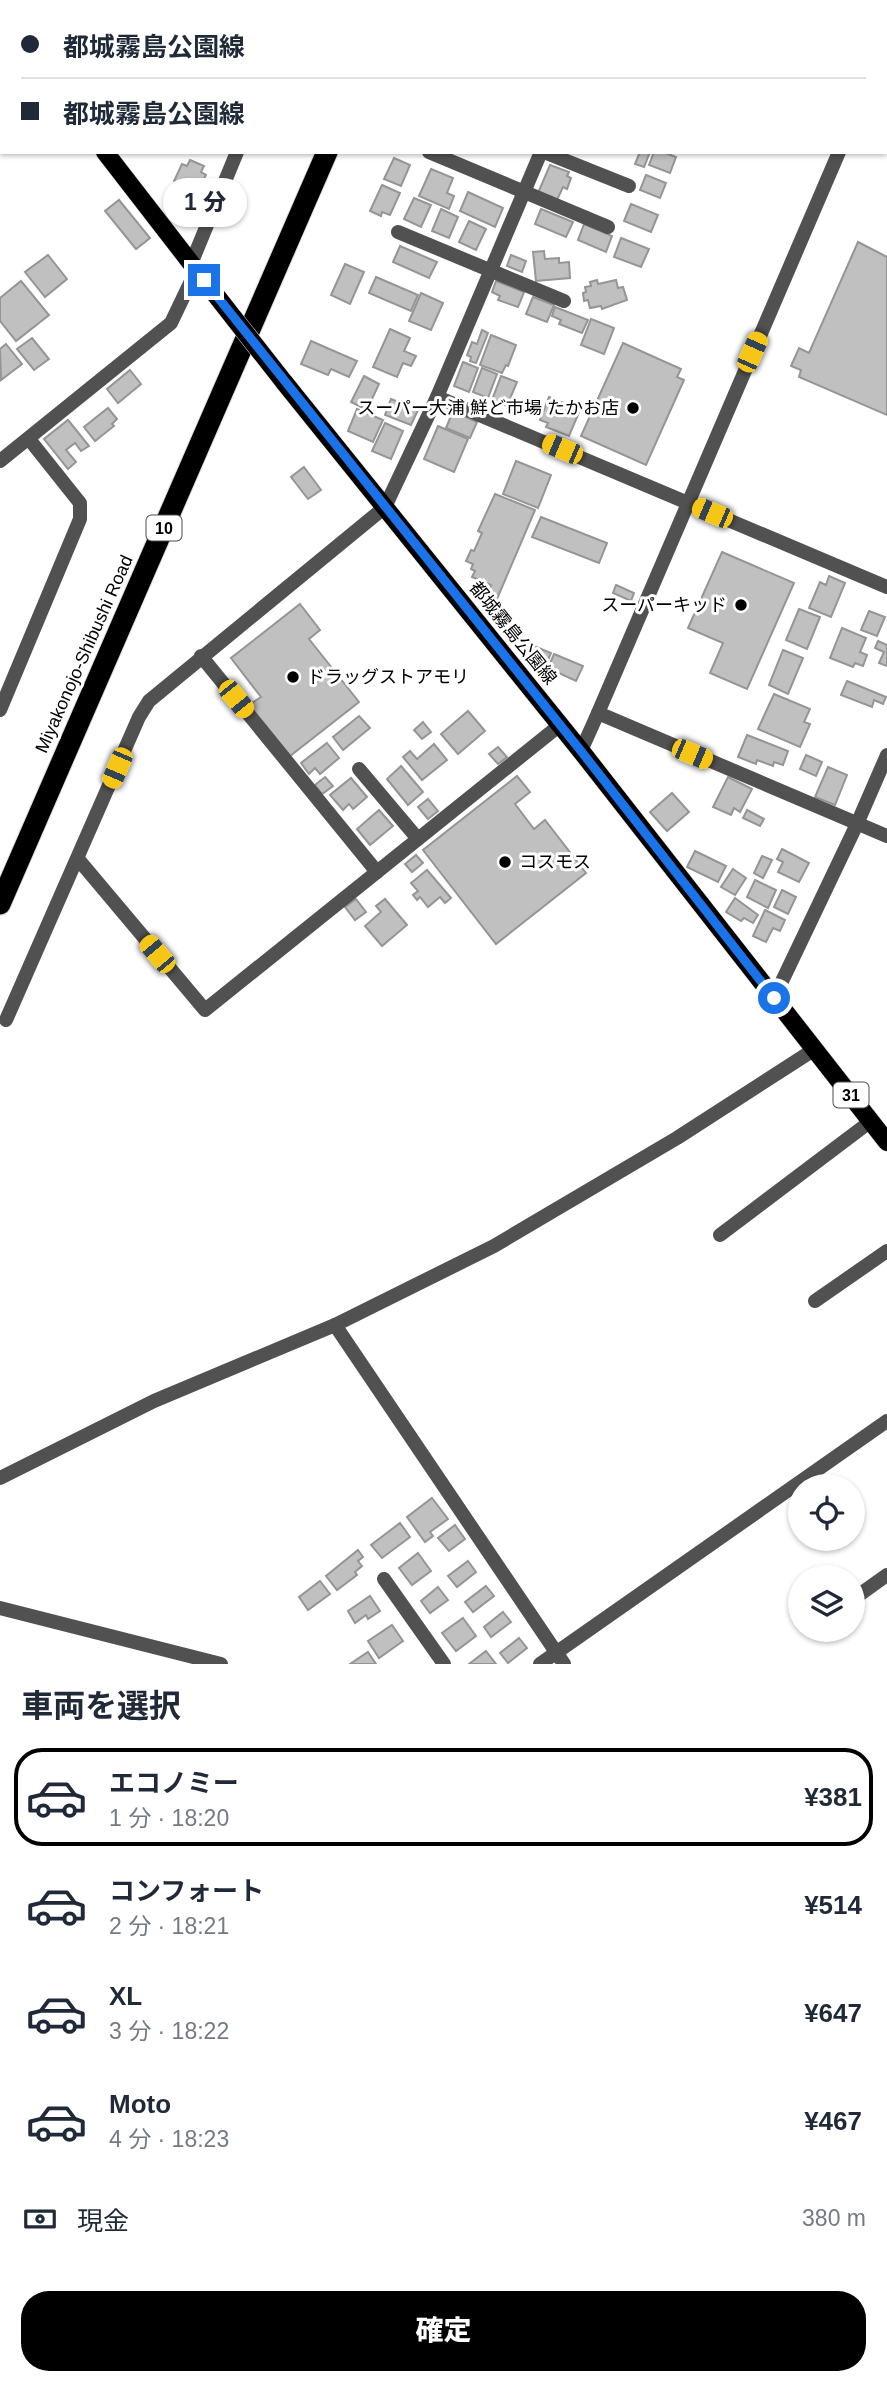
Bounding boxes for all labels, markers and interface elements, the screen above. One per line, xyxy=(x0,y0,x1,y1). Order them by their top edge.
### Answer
text: 都城霧島公園線 xyxy=(63,32,245,62)
text: 都城霧島公園線 xyxy=(63,99,245,129)
callout: 1 分 xyxy=(162,178,246,228)
text: 1 分 xyxy=(184,189,226,215)
route end xyxy=(188,264,220,296)
car xyxy=(734,329,771,375)
place label: スーパー大浦 鮮ど市場 たかお店 xyxy=(357,398,619,418)
marker: スーパー大浦 鮮ど市場 たかお店 xyxy=(625,400,641,416)
car xyxy=(539,431,586,467)
car xyxy=(689,495,736,531)
road number: 10 xyxy=(146,516,182,540)
street label: Miyakonojo-Shibushi Road xyxy=(31,552,137,756)
street label: 都城霧島公園線 xyxy=(466,578,560,688)
place label: スーパーキッド xyxy=(601,595,727,615)
marker: スーパーキッド xyxy=(733,597,749,613)
place label: ドラッグストアモリ xyxy=(307,667,469,687)
marker: ドラッグストアモリ xyxy=(285,669,301,685)
car xyxy=(215,676,258,722)
car xyxy=(669,736,716,772)
car xyxy=(100,745,135,791)
place label: コスモス xyxy=(519,852,591,872)
marker: コスモス xyxy=(497,854,513,870)
car xyxy=(136,931,179,977)
route start xyxy=(758,982,790,1014)
road number: 31 xyxy=(834,1082,868,1107)
map controls xyxy=(788,1474,865,1642)
button: locate xyxy=(788,1474,865,1551)
button: layers xyxy=(788,1565,865,1642)
text: 車両を選択 xyxy=(21,1688,181,1724)
icon: car xyxy=(25,1766,88,1829)
text: エコノミー xyxy=(109,1768,239,1798)
text: ¥381 xyxy=(804,1782,862,1812)
text: 1 分 · 18:20 xyxy=(109,1805,229,1831)
icon: car xyxy=(25,1874,88,1937)
text: コンフォート xyxy=(109,1876,264,1906)
text: ¥514 xyxy=(804,1890,862,1920)
text: 2 分 · 18:21 xyxy=(109,1913,229,1939)
text: XL xyxy=(109,1981,142,2011)
icon: car xyxy=(25,1982,88,2045)
text: ¥647 xyxy=(804,1998,862,2028)
text: 3 分 · 18:22 xyxy=(109,2018,229,2044)
text: Moto xyxy=(109,2089,171,2119)
icon: car xyxy=(25,2090,88,2153)
text: ¥467 xyxy=(804,2106,862,2136)
text: 4 分 · 18:23 xyxy=(109,2126,229,2152)
icon: cash xyxy=(21,2200,59,2238)
text: 380 m xyxy=(802,2205,866,2231)
text: 現金 xyxy=(77,2206,129,2236)
button: 確定 xyxy=(21,2291,866,2371)

